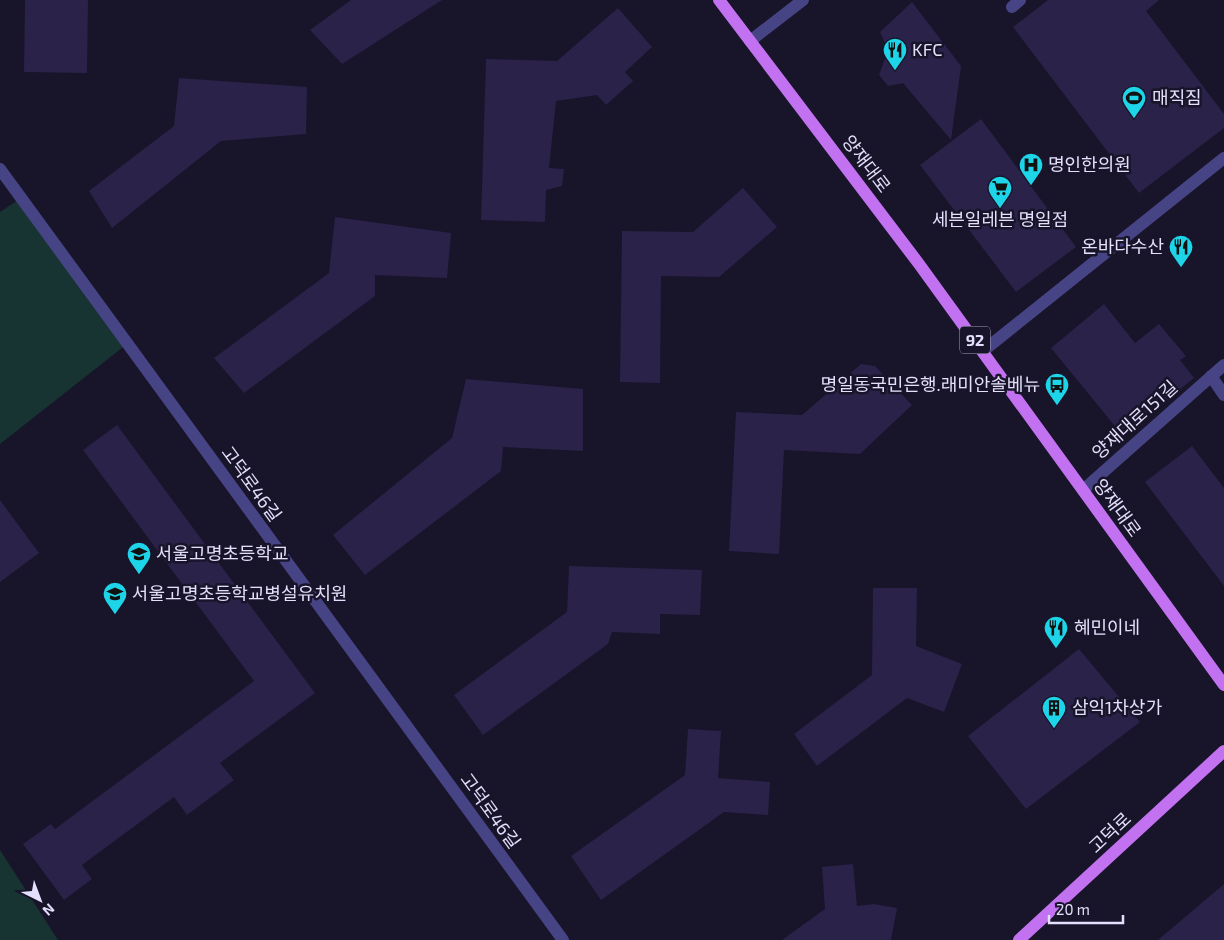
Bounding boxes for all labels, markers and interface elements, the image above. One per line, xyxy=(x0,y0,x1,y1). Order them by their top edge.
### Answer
restaurant icon: KFC xyxy=(882,37,908,71)
place label: KFC xyxy=(912,38,942,60)
sports icon: 매직짐 xyxy=(1121,85,1147,119)
place label: 매직짐 xyxy=(1152,86,1202,108)
street label: 양재대로 xyxy=(838,130,896,196)
hospital icon: 명인한의원 xyxy=(1018,152,1044,186)
place label: 명인한의원 xyxy=(1048,153,1131,175)
supermarket icon: 세븐일레븐 명일점 xyxy=(987,175,1013,209)
place label: 세븐일레븐 명일점 xyxy=(932,208,1068,230)
restaurant icon: 온바다수산 xyxy=(1168,234,1194,268)
place label: 온바다수산 xyxy=(1081,235,1164,257)
road number: 92 xyxy=(960,326,990,354)
bus stop icon: 명일동국민은행.래미안솔베뉴 xyxy=(1044,372,1070,406)
place label: 명일동국민은행.래미안솔베뉴 xyxy=(821,373,1040,395)
street label: 양재대로151길 xyxy=(1087,375,1181,463)
street label: 고덕로46길 xyxy=(217,442,286,525)
street label: 양재대로 xyxy=(1089,474,1146,541)
school or university icon: 서울고명초등학교 xyxy=(126,541,152,575)
place label: 서울고명초등학교 xyxy=(156,542,288,564)
school or university icon: 서울고명초등학교병설유치원 xyxy=(102,581,128,615)
place label: 서울고명초등학교병설유치원 xyxy=(132,582,347,604)
restaurant icon: 혜민이네 xyxy=(1043,615,1069,649)
place label: 혜민이네 xyxy=(1074,616,1140,638)
building icon: 삼익1차상가 xyxy=(1041,695,1067,729)
place label: 삼익1차상가 xyxy=(1072,696,1162,718)
street label: 고덕로46길 xyxy=(456,769,525,852)
street label: 고덕로 xyxy=(1084,807,1135,857)
north arrow xyxy=(15,875,65,925)
scale bar xyxy=(1049,892,1123,924)
text: N xyxy=(40,900,58,920)
text: 20 m xyxy=(1056,900,1090,918)

